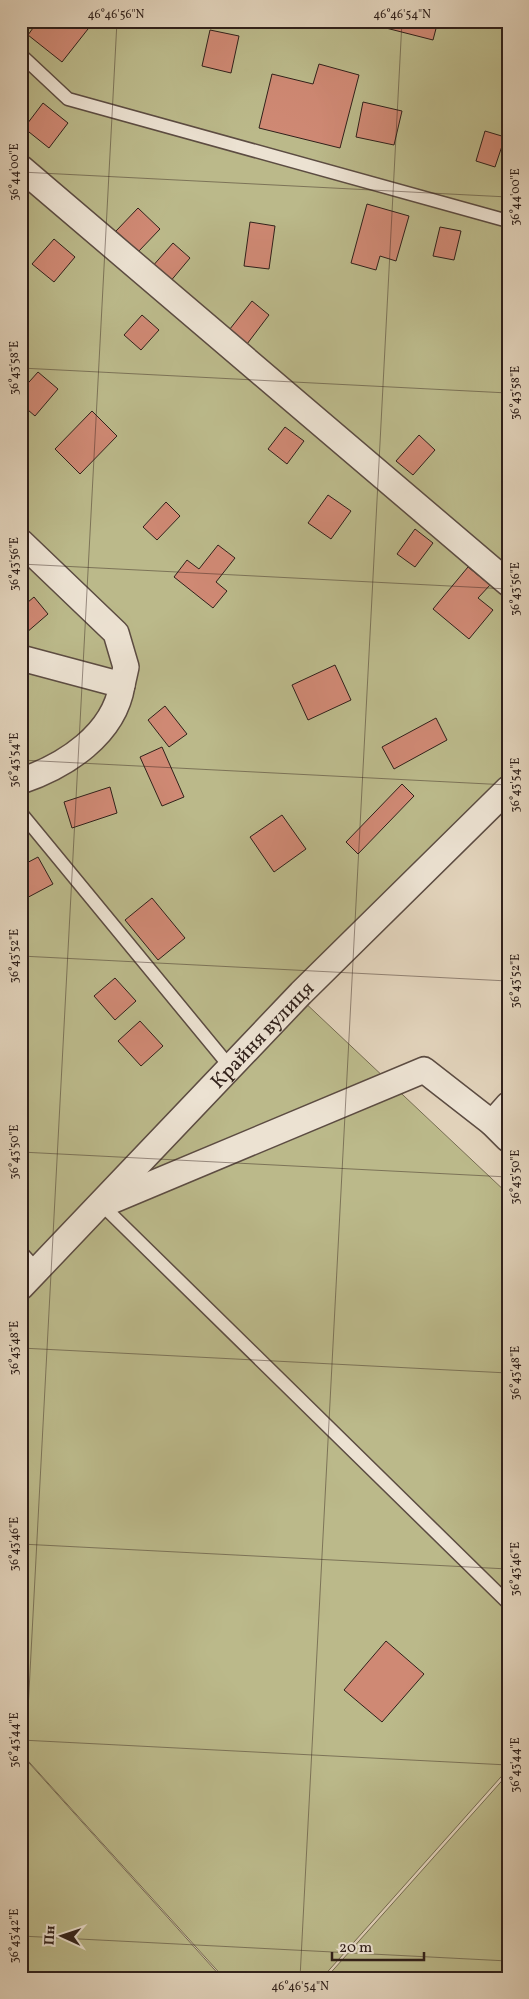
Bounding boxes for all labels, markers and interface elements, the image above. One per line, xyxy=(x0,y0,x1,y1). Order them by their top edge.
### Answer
text: 46°46'56"N xyxy=(87,7,145,23)
text: 46°46'54"N xyxy=(373,7,431,23)
text: 36°44'00"E xyxy=(7,143,23,201)
text: 36°44'00"E xyxy=(508,168,524,226)
text: 36°43'58"E xyxy=(7,341,23,395)
text: 36°43'58"E xyxy=(508,366,524,420)
text: 36°43'56"E xyxy=(7,537,23,591)
text: 36°43'56"E xyxy=(508,562,524,616)
text: 36°43'54"E xyxy=(7,733,23,787)
text: 36°43'54"E xyxy=(508,758,524,812)
text: 36°43'52"E xyxy=(7,929,23,983)
text: 36°43'52"E xyxy=(508,954,524,1008)
street label: Крайня вулиця xyxy=(205,976,321,1096)
text: 36°43'50"E xyxy=(7,1125,23,1179)
text: 36°43'50"E xyxy=(508,1150,524,1204)
text: 36°43'48"E xyxy=(7,1321,23,1375)
text: 36°43'48"E xyxy=(508,1346,524,1400)
text: 36°43'46"E xyxy=(7,1517,23,1571)
text: 36°43'46"E xyxy=(508,1542,524,1596)
text: 36°43'44"E xyxy=(7,1712,23,1768)
text: 36°43'44"E xyxy=(508,1737,524,1793)
text: 36°43'42"E xyxy=(7,1909,23,1963)
north arrow xyxy=(38,1912,88,1962)
text: Пн xyxy=(41,1925,61,1946)
scale bar xyxy=(332,1929,424,1961)
text: 20 m xyxy=(339,1938,372,1959)
text: 46°46'54"N xyxy=(271,1979,329,1995)

